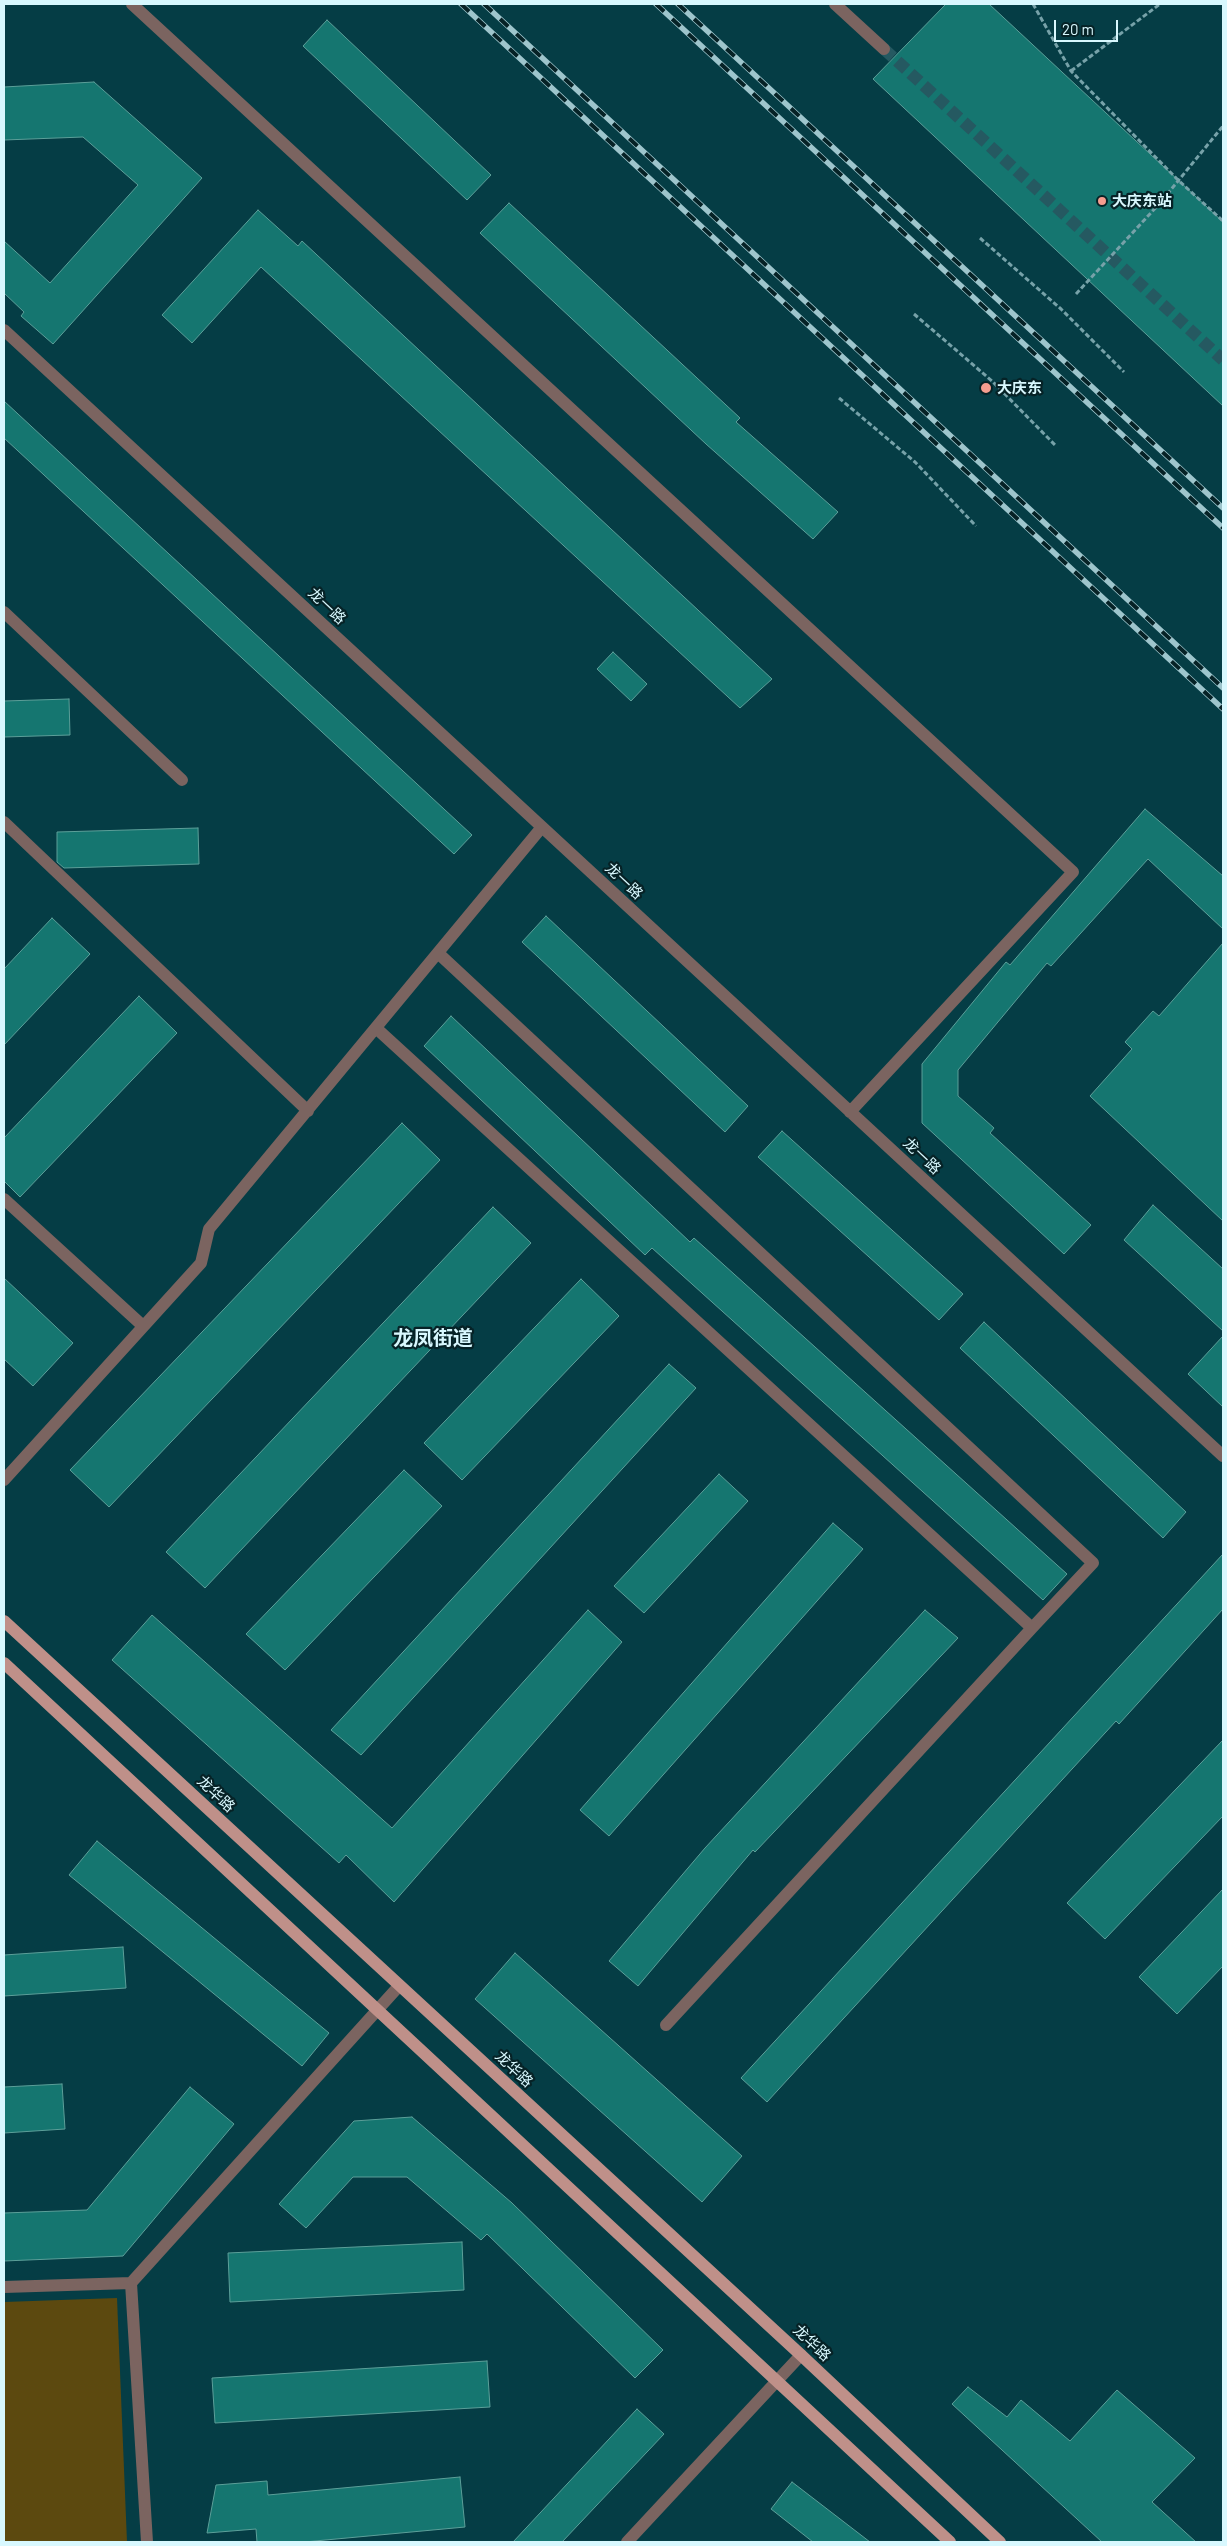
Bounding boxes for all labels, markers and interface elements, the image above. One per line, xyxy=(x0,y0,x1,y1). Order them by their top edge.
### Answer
scale bar xyxy=(1057,10,1121,42)
text: 20 m xyxy=(1062,20,1094,38)
place label: 大庆东站 xyxy=(1112,192,1172,210)
marker: 大庆东站 xyxy=(1096,195,1108,207)
place label: 大庆东 xyxy=(997,379,1042,397)
marker: 大庆东 xyxy=(979,381,993,395)
street label: 龙一路 xyxy=(304,584,350,628)
street label: 龙一路 xyxy=(601,859,647,903)
street label: 龙一路 xyxy=(899,1134,945,1178)
district label: 龙凤街道 xyxy=(393,1326,473,1350)
street label: 龙华路 xyxy=(193,1772,239,1816)
street label: 龙华路 xyxy=(491,2047,537,2091)
street label: 龙华路 xyxy=(789,2321,835,2365)

